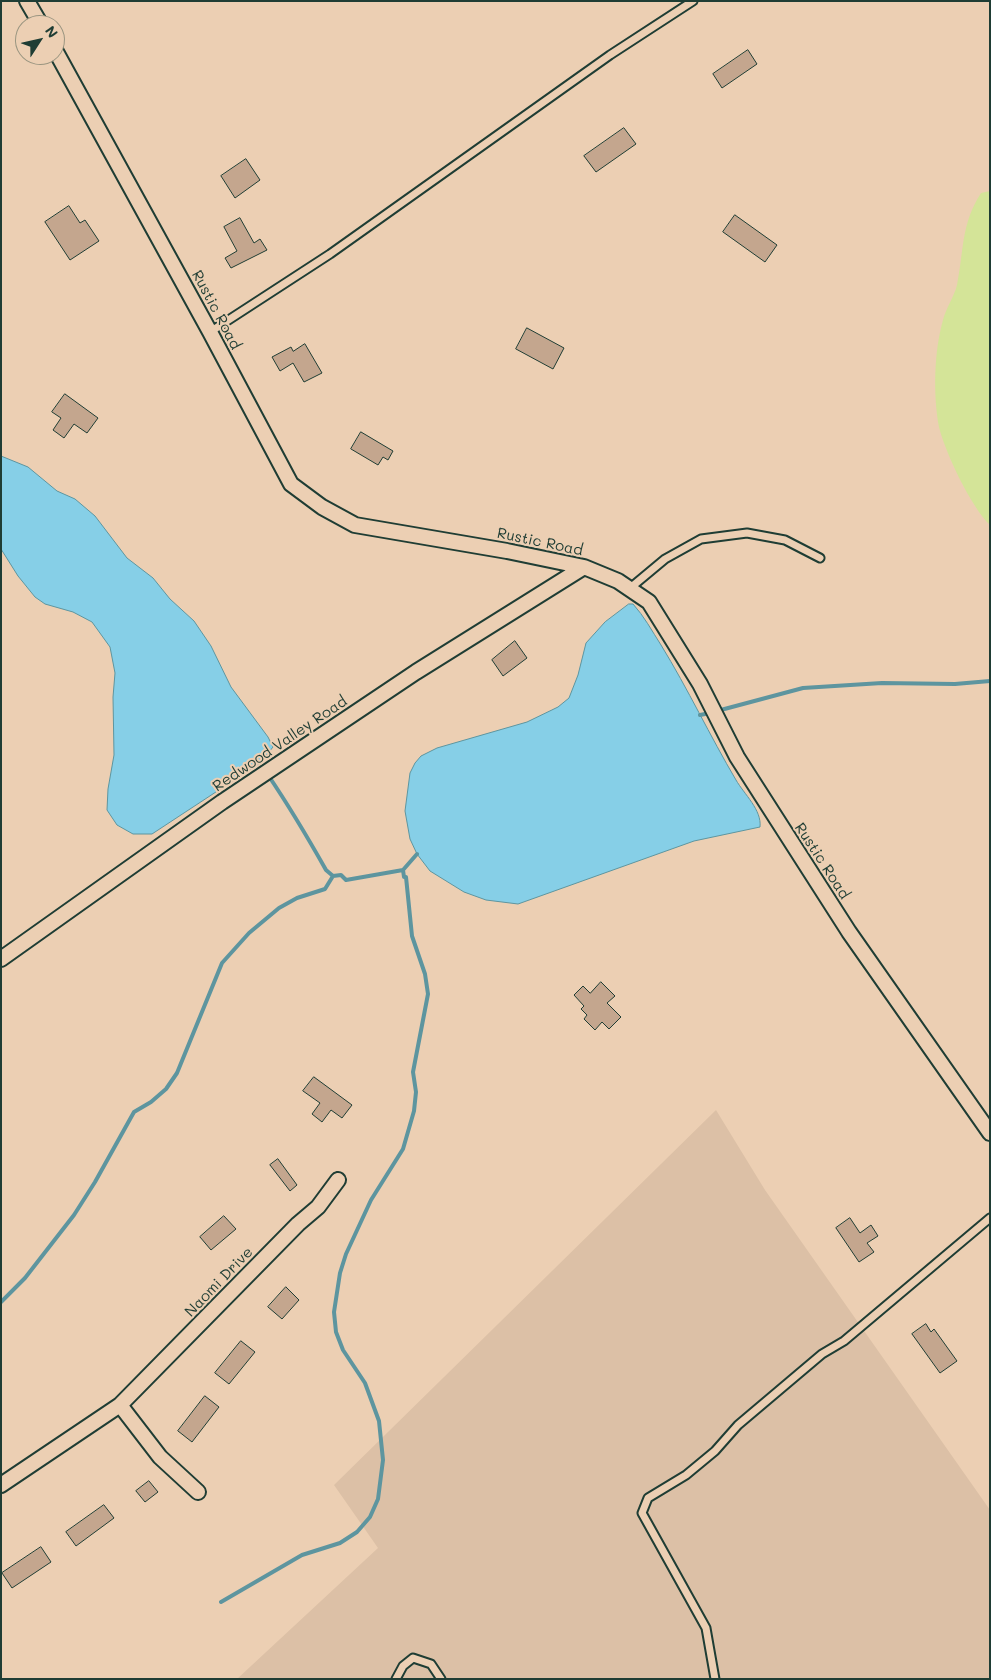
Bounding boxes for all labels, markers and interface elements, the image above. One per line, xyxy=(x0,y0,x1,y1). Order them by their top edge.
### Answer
north arrow xyxy=(15,15,65,65)
text: N xyxy=(41,22,63,41)
street label: Rustic Road xyxy=(188,267,244,353)
street label: Rustic Road xyxy=(495,524,585,560)
street label: Redwood Valley Road xyxy=(209,692,351,796)
street label: Rustic Road xyxy=(791,819,853,903)
street label: Naomi Drive xyxy=(181,1243,257,1321)

